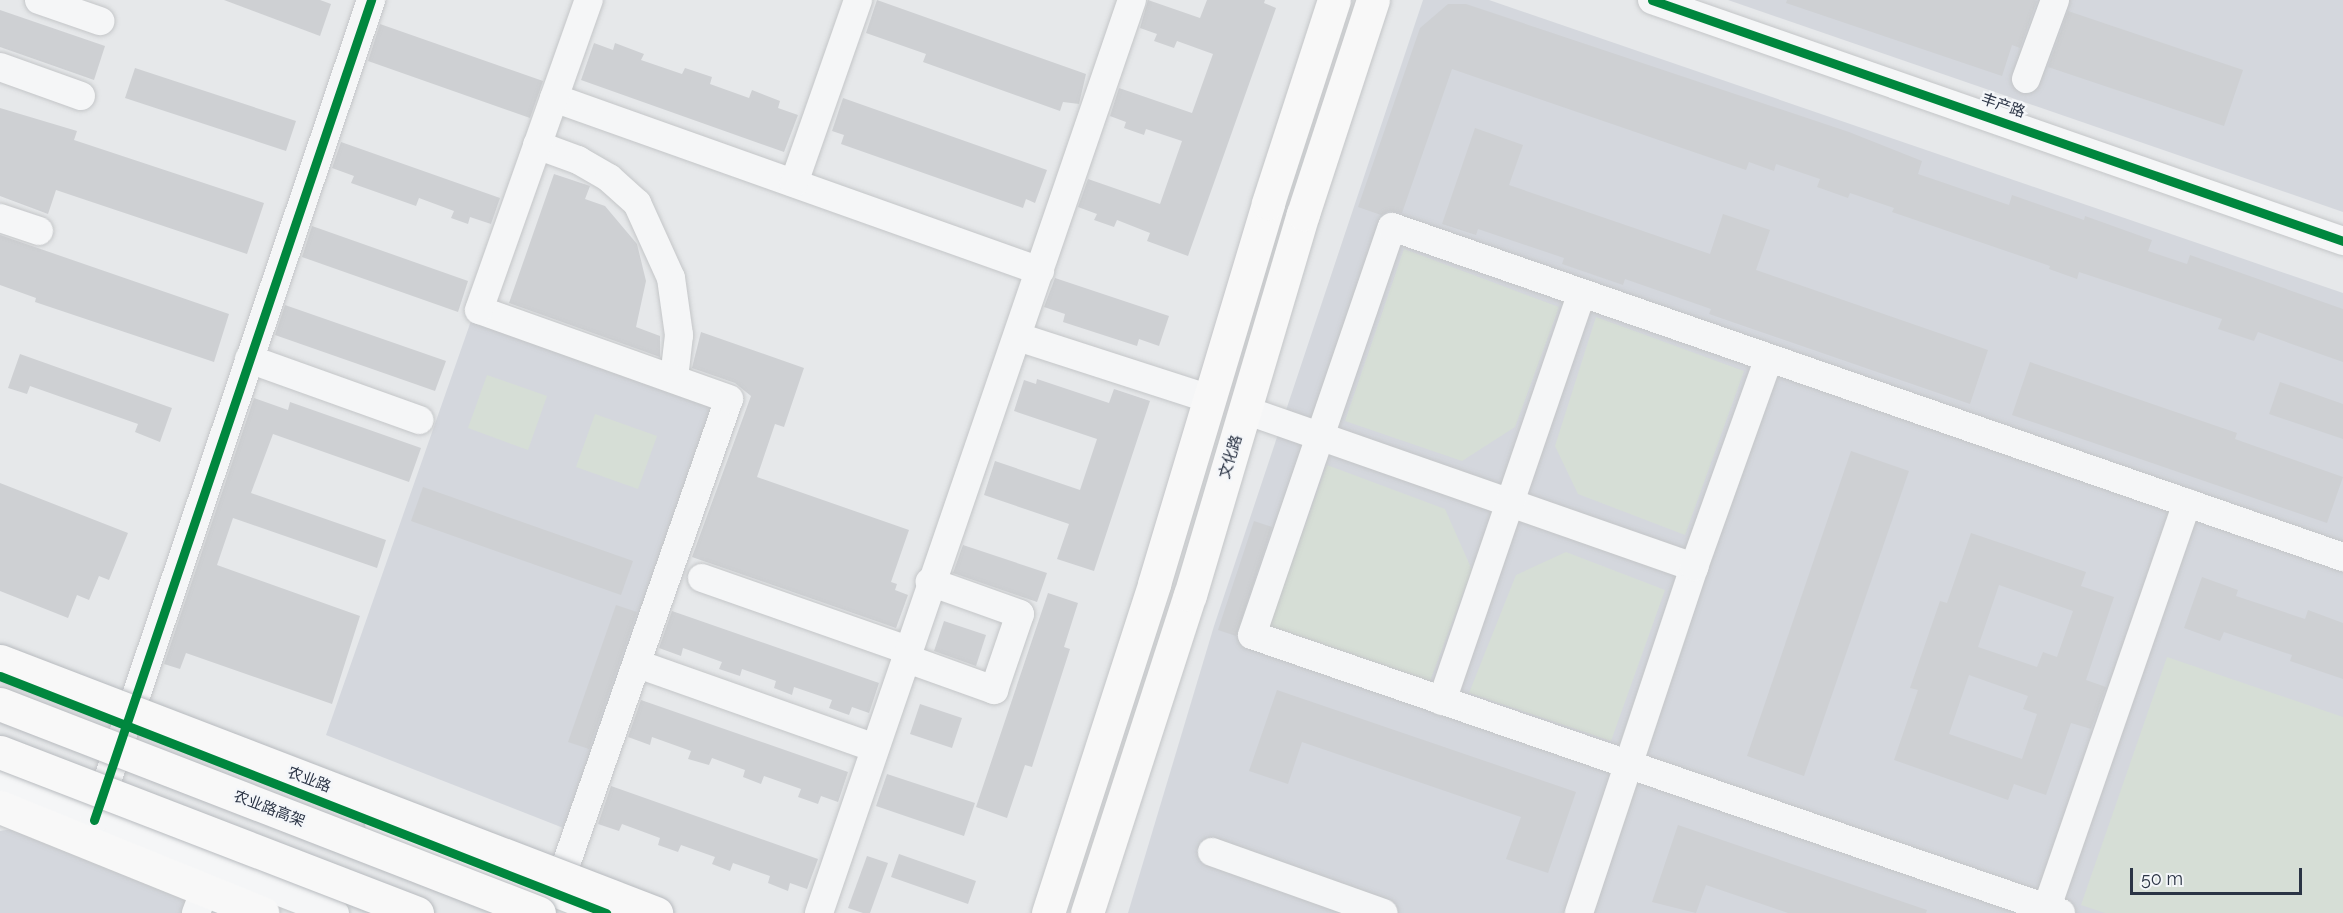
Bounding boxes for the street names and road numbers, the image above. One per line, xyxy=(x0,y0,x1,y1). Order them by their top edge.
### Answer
street label: 丰产路 xyxy=(1979,90,2027,122)
street label: 文化路 xyxy=(1216,433,1246,481)
street label: 农业路 xyxy=(285,764,333,796)
street label: 农业路高架 xyxy=(231,787,307,831)

